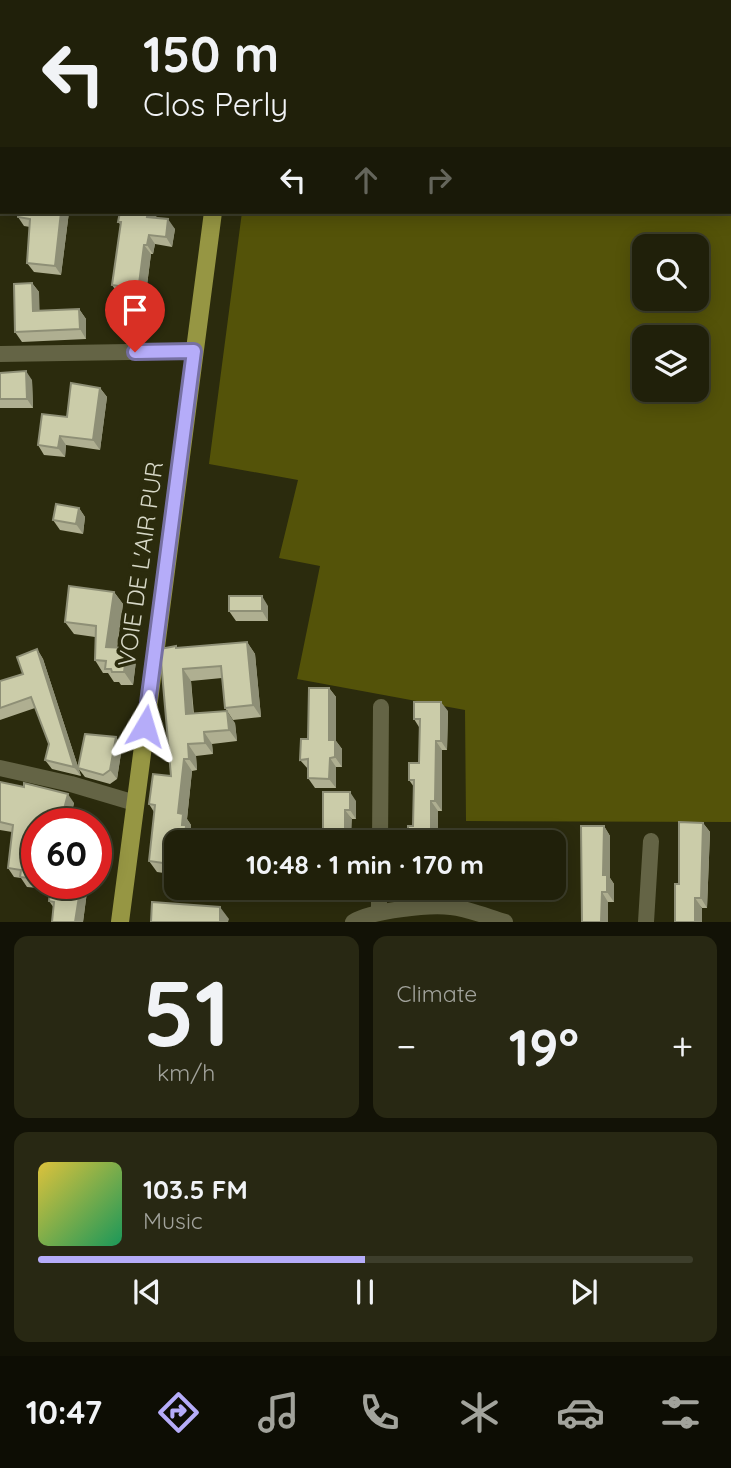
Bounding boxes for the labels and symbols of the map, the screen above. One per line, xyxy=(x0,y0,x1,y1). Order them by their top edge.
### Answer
pin xyxy=(105,280,165,352)
street label: VOIE DE L'AIR PUR xyxy=(111,459,169,668)
position arrow xyxy=(108,689,182,763)
speed limit sign: 60 xyxy=(21,808,112,899)

